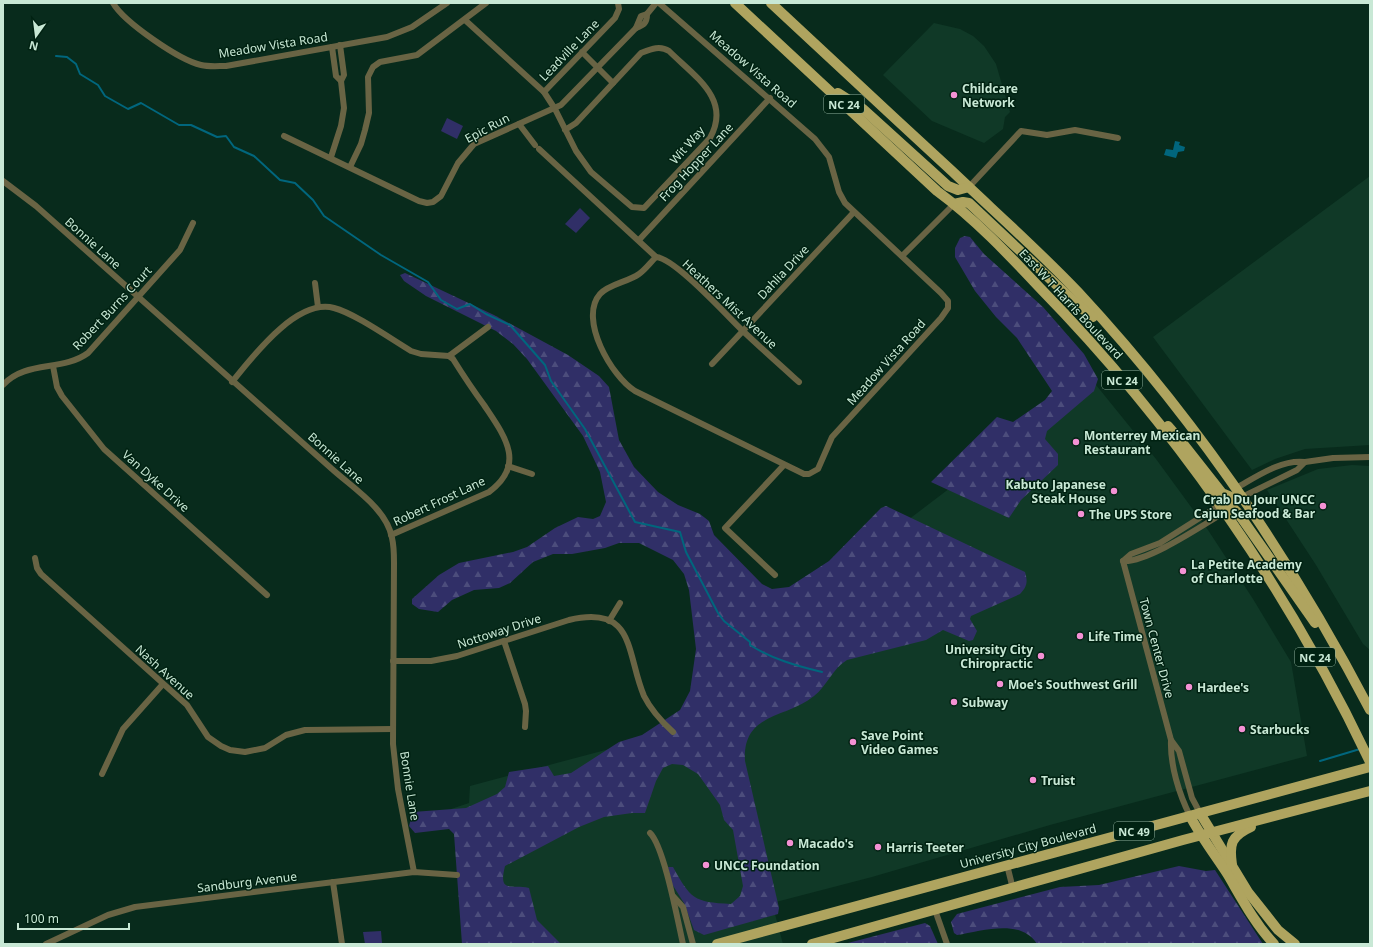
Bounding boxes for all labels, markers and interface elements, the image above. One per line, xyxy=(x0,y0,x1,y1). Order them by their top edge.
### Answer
street label: Leadville Lane xyxy=(535,15,603,85)
north arrow xyxy=(16,16,56,56)
street label: Meadow Vista Road xyxy=(706,26,800,112)
street label: Meadow Vista Road xyxy=(217,28,329,62)
text: N xyxy=(27,38,40,55)
place label: Childcare Network xyxy=(962,80,1018,111)
marker: Childcare Network xyxy=(949,90,959,100)
road number: NC 24 xyxy=(824,95,864,113)
street label: Epic Run xyxy=(462,109,512,147)
street label: Frog Hopper Lane xyxy=(655,119,737,205)
street label: Wit Way xyxy=(666,122,709,168)
street label: Bonnie Lane xyxy=(61,213,125,273)
street label: Dahlia Drive xyxy=(753,241,813,303)
street label: East W T Harris Boulevard xyxy=(1015,245,1127,363)
street label: Heathers Mist Avenue xyxy=(679,255,781,353)
street label: Robert Burns Court xyxy=(69,262,156,354)
street label: Meadow Vista Road xyxy=(843,315,929,409)
road number: NC 24 xyxy=(1102,371,1142,389)
place label: Monterrey Mexican Restaurant xyxy=(1084,427,1200,458)
street label: Bonnie Lane xyxy=(304,428,368,488)
marker: Monterrey Mexican Restaurant xyxy=(1071,437,1081,447)
street label: Van Dyke Drive xyxy=(119,446,193,516)
street label: Robert Frost Lane xyxy=(390,472,488,530)
place label: Kabuto Japanese Steak House xyxy=(1006,476,1106,507)
marker: Kabuto Japanese Steak House xyxy=(1109,486,1119,496)
place label: Crab Du Jour UNCC Cajun Seafood & Bar xyxy=(1194,491,1316,522)
marker: Crab Du Jour UNCC Cajun Seafood & Bar xyxy=(1318,501,1328,511)
place label: The UPS Store xyxy=(1089,506,1172,523)
marker: The UPS Store xyxy=(1076,509,1086,519)
place label: La Petite Academy of Charlotte xyxy=(1191,556,1302,587)
marker: La Petite Academy of Charlotte xyxy=(1178,566,1188,576)
street label: Town Center Drive xyxy=(1135,596,1179,700)
street label: Nottoway Drive xyxy=(455,609,543,653)
place label: Life Time xyxy=(1088,628,1143,645)
marker: Life Time xyxy=(1075,631,1085,641)
street label: Nash Avenue xyxy=(132,641,198,703)
place label: University City Chiropractic xyxy=(945,641,1033,672)
road number: NC 24 xyxy=(1295,648,1335,666)
marker: University City Chiropractic xyxy=(1036,651,1046,661)
place label: Moe's Southwest Grill xyxy=(1008,676,1137,693)
marker: Moe's Southwest Grill xyxy=(995,679,1005,689)
place label: Hardee's xyxy=(1197,679,1249,696)
marker: Hardee's xyxy=(1184,682,1194,692)
place label: Subway xyxy=(962,694,1008,711)
marker: Subway xyxy=(949,697,959,707)
place label: Starbucks xyxy=(1250,721,1309,738)
marker: Starbucks xyxy=(1237,724,1247,734)
place label: Save Point Video Games xyxy=(861,727,939,758)
marker: Save Point Video Games xyxy=(848,737,858,747)
street label: Bonnie Lane xyxy=(396,750,424,822)
place label: Truist xyxy=(1041,772,1075,789)
marker: Truist xyxy=(1028,775,1038,785)
street label: University City Boulevard xyxy=(958,820,1098,872)
road number: NC 49 xyxy=(1114,822,1154,840)
place label: Macado's xyxy=(798,835,854,852)
marker: Macado's xyxy=(785,838,795,848)
place label: Harris Teeter xyxy=(886,839,965,856)
marker: Harris Teeter xyxy=(873,842,883,852)
place label: UNCC Foundation xyxy=(714,857,820,874)
marker: UNCC Foundation xyxy=(701,860,711,870)
street label: Sandburg Avenue xyxy=(196,867,298,897)
scale bar xyxy=(18,905,129,931)
text: 100 m xyxy=(24,910,59,927)

